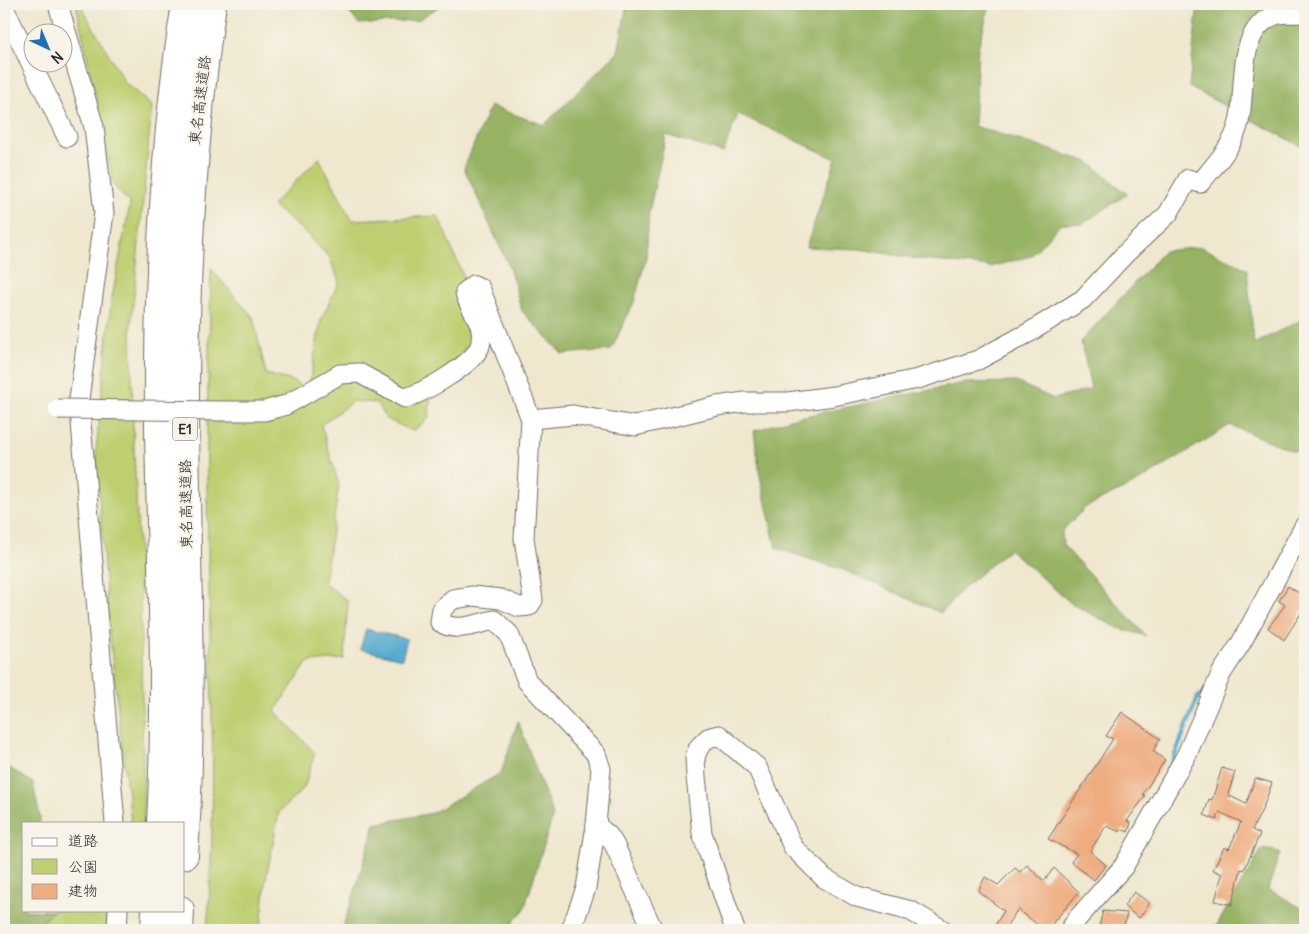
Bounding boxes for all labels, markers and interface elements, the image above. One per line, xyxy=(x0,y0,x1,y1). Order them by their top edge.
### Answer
north arrow xyxy=(22,22,72,72)
text: N xyxy=(47,48,67,67)
street label: 東名高速道路 xyxy=(185,54,214,146)
road number: E1 xyxy=(172,418,198,440)
street label: 東名高速道路 xyxy=(175,459,196,549)
legend xyxy=(22,822,185,912)
text: 道路 xyxy=(68,831,98,850)
text: 公園 xyxy=(68,857,98,876)
text: 建物 xyxy=(68,881,98,900)

